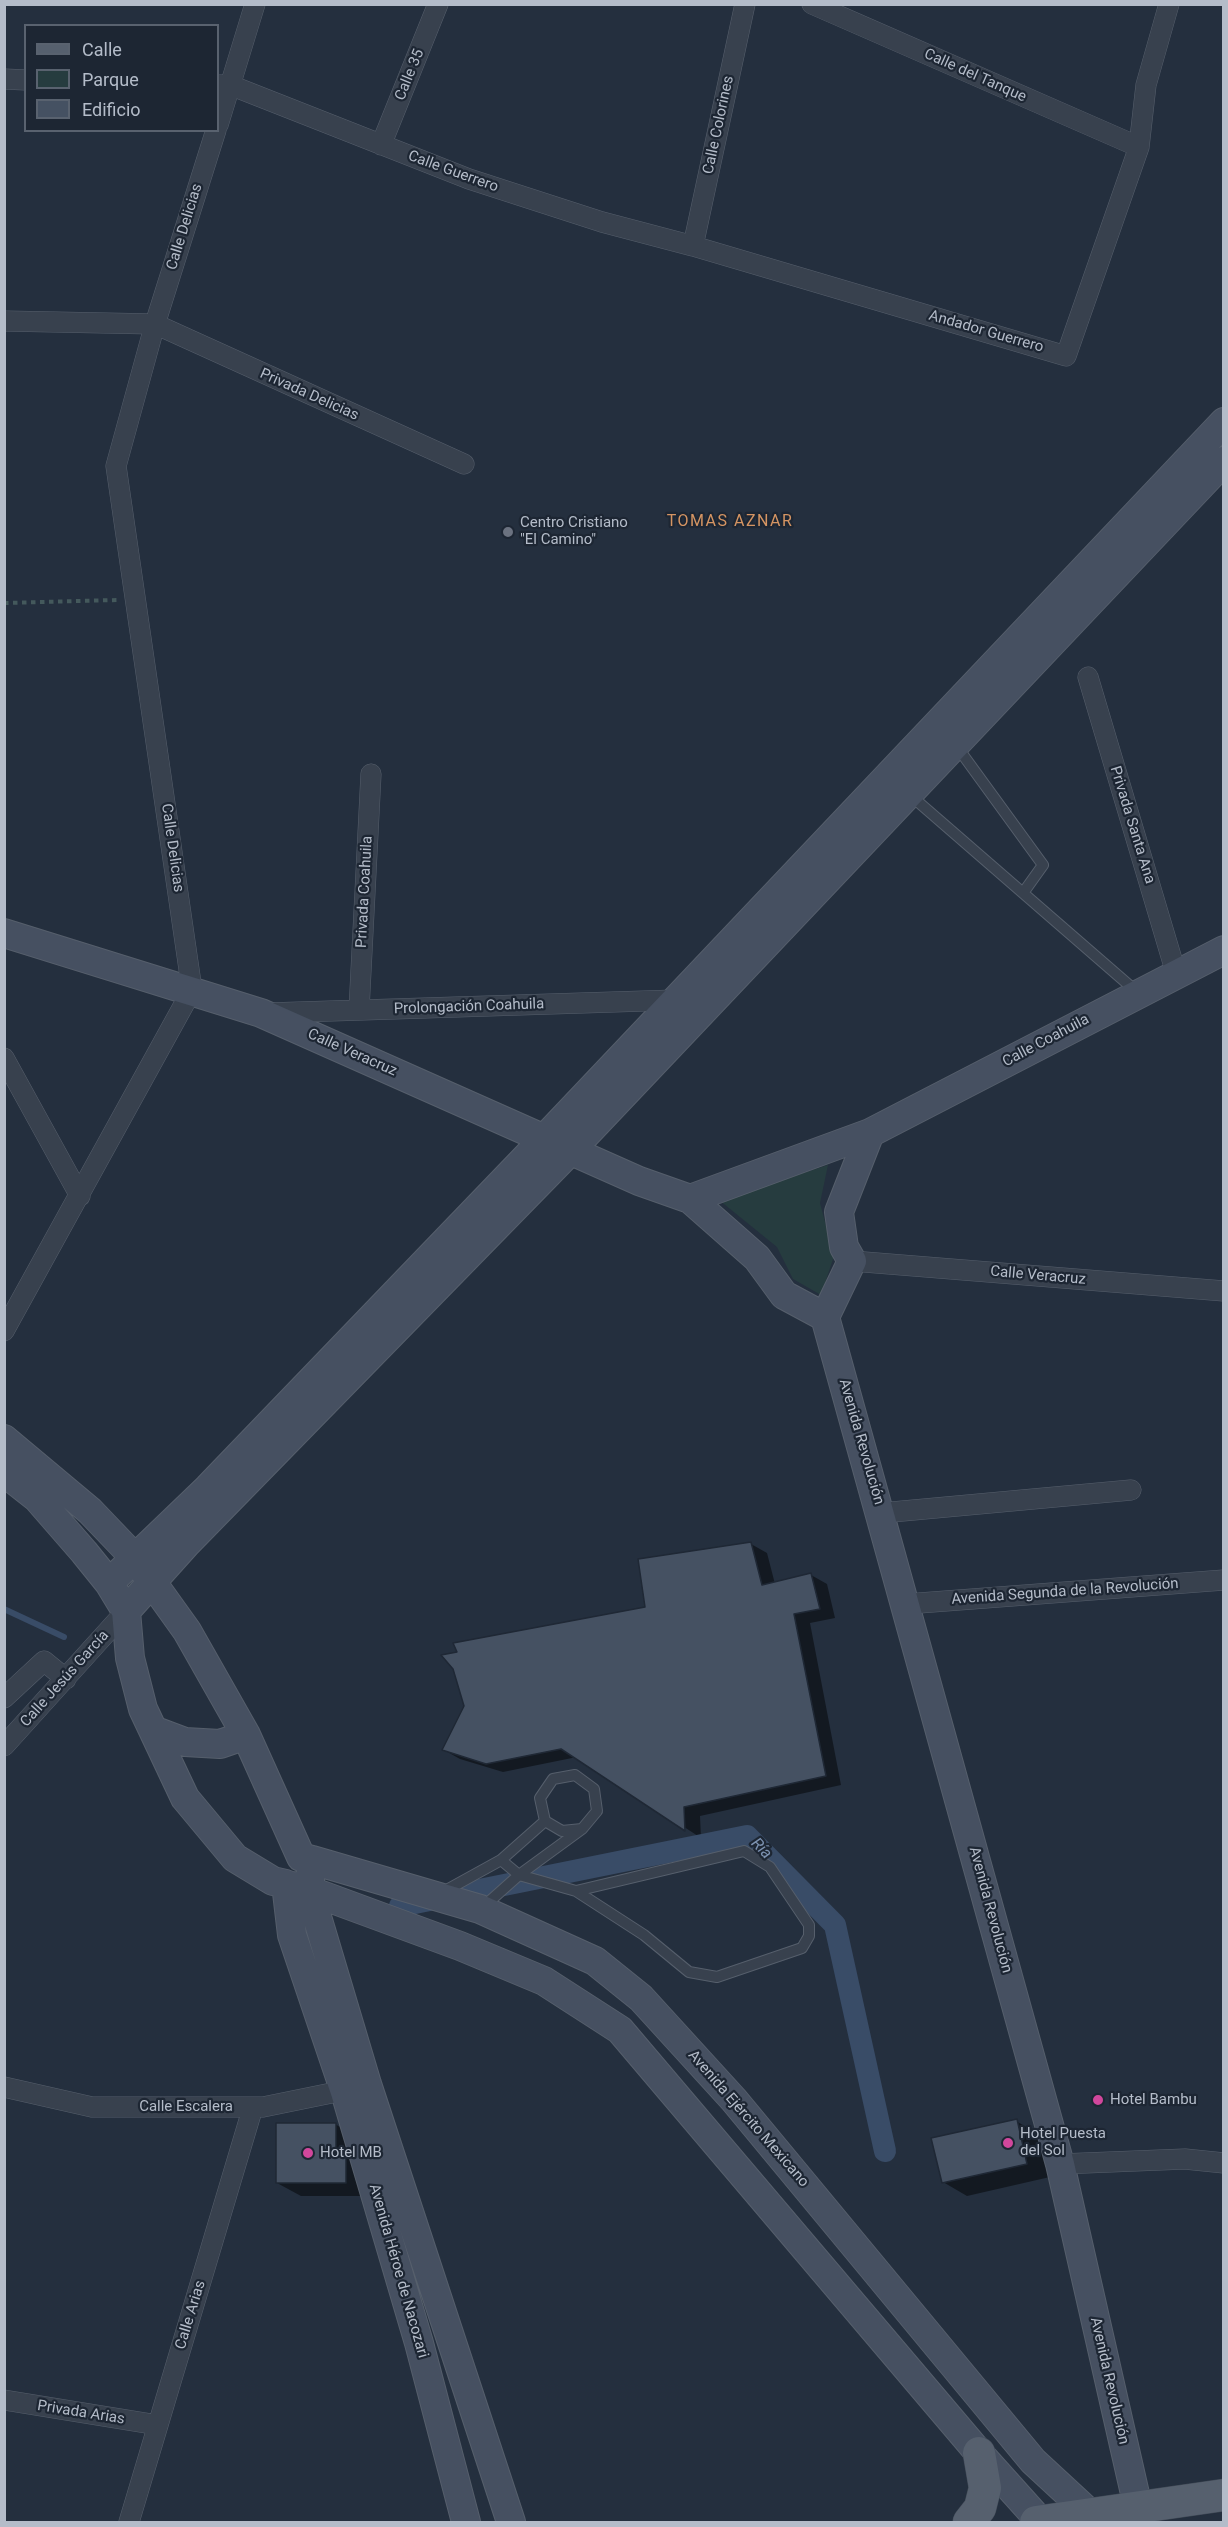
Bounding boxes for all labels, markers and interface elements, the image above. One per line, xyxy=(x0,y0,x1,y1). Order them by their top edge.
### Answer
legend xyxy=(24,24,219,132)
text: Calle xyxy=(82,39,122,60)
street label: Calle del Tanque xyxy=(921,45,1029,107)
street label: Calle 35 xyxy=(392,47,428,103)
text: Parque xyxy=(82,69,139,90)
street label: Calle Colorines xyxy=(700,74,738,176)
text: Edificio xyxy=(82,99,141,120)
street label: Calle Guerrero xyxy=(405,147,501,197)
street label: Calle Delicias xyxy=(163,182,207,272)
street label: Andador Guerrero xyxy=(927,307,1045,357)
street label: Privada Delicias xyxy=(257,365,361,425)
district label: TOMAS AZNAR xyxy=(667,512,793,532)
place label: Centro Cristiano "El Camino" xyxy=(520,514,628,549)
marker: Centro Cristiano "El Camino" xyxy=(501,525,515,539)
street label: Privada Santa Ana xyxy=(1106,764,1158,886)
street label: Calle Delicias xyxy=(157,802,187,894)
street label: Privada Coahuila xyxy=(353,835,377,949)
street label: Prolongación Coahuila xyxy=(393,995,545,1019)
street label: Calle Coahuila xyxy=(1000,1011,1092,1071)
street label: Calle Veracruz xyxy=(305,1025,399,1081)
street label: Calle Veracruz xyxy=(990,1263,1086,1289)
street label: Avenida Revolución xyxy=(834,1377,888,1507)
street label: Avenida Segunda de la Revolución xyxy=(951,1575,1179,1609)
street label: Calle Jesús García xyxy=(17,1627,113,1731)
water label: Ría xyxy=(747,1834,775,1864)
street label: Avenida Revolución xyxy=(964,1845,1016,1975)
street label: Avenida Ejército Mexicano xyxy=(684,2047,812,2191)
place label: Hotel Bambu xyxy=(1110,2091,1197,2109)
marker: Hotel Bambu xyxy=(1091,2093,1105,2107)
street label: Calle Escalera xyxy=(139,2098,233,2116)
place label: Hotel Puesta del Sol xyxy=(1020,2125,1106,2160)
marker: Hotel Puesta del Sol xyxy=(1001,2136,1015,2150)
place label: Hotel MB xyxy=(320,2144,382,2162)
marker: Hotel MB xyxy=(301,2146,315,2160)
street label: Avenida Héroe de Nacozari xyxy=(365,2182,431,2360)
street label: Calle Arias xyxy=(172,2278,210,2352)
street label: Avenida Revolución xyxy=(1086,2316,1132,2446)
street label: Privada Arias xyxy=(36,2397,126,2429)

